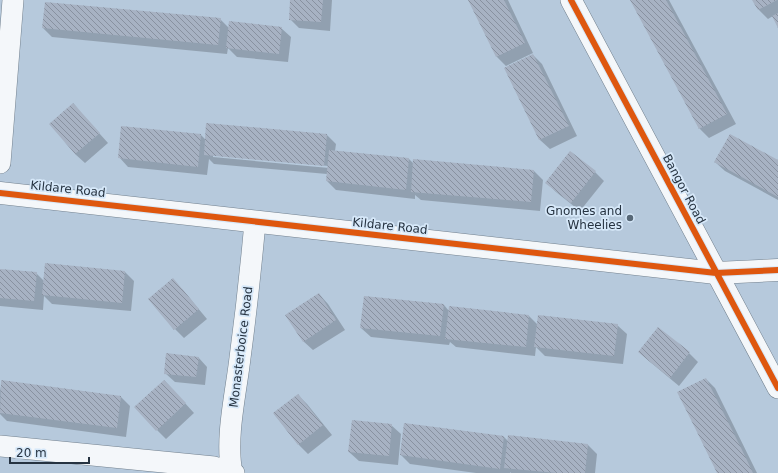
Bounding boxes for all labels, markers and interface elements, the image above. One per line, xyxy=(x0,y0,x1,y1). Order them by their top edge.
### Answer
street label: Bangor Road xyxy=(660,152,708,226)
street label: Kildare Road xyxy=(30,178,106,200)
place label: Gnomes and Wheelies xyxy=(546,204,622,232)
marker: Gnomes and Wheelies xyxy=(625,213,635,223)
street label: Kildare Road xyxy=(352,215,428,237)
street label: Monasterboice Road xyxy=(227,286,255,408)
scale bar xyxy=(10,439,89,465)
text: 20 m xyxy=(16,446,47,460)

